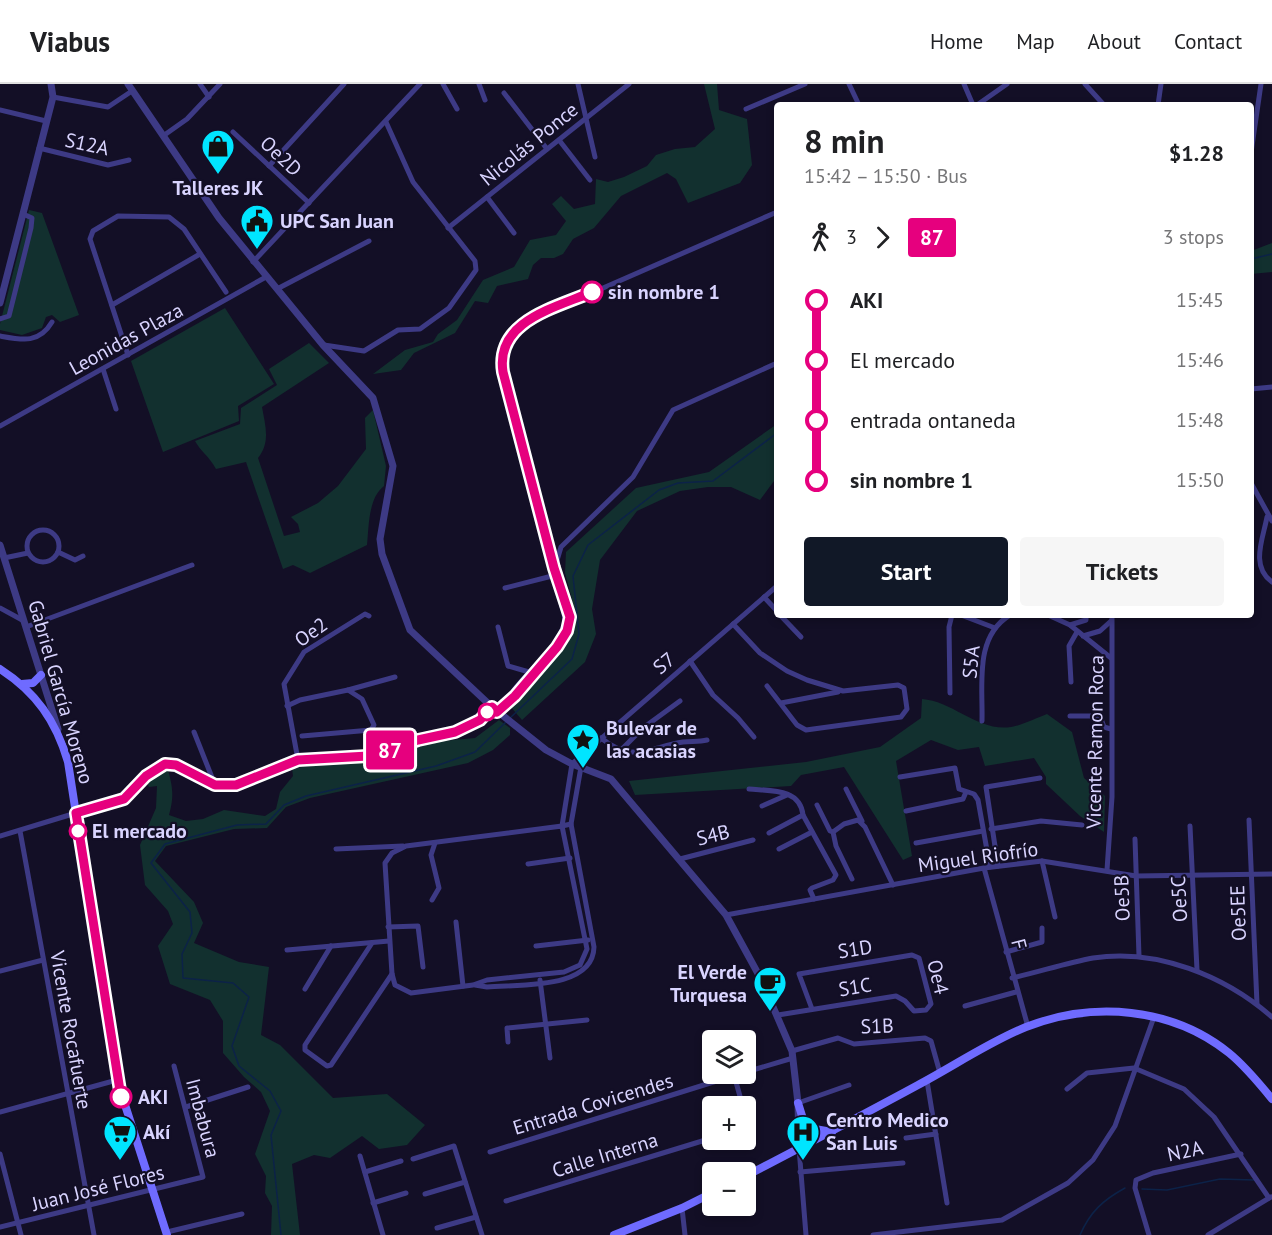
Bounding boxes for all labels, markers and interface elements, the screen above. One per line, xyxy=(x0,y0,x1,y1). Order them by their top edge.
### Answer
text: Viabus xyxy=(30,23,110,60)
text: Home xyxy=(930,28,983,55)
text: Map xyxy=(1016,28,1055,55)
text: About xyxy=(1088,28,1141,55)
text: Contact xyxy=(1174,28,1242,55)
street label: Nicolás Ponce xyxy=(475,97,583,191)
text: 8 min xyxy=(804,119,885,162)
street label: S12A xyxy=(63,127,112,161)
shop icon: Talleres JK xyxy=(200,128,236,175)
street label: Oe2D xyxy=(255,130,307,182)
text: $1.28 xyxy=(1169,139,1224,167)
text: 15:42 – 15:50 · Bus xyxy=(804,163,968,189)
place label: Talleres JK xyxy=(173,175,264,201)
public building icon: UPC San Juan xyxy=(239,203,275,250)
place label: UPC San Juan xyxy=(280,208,394,234)
icon: walk xyxy=(804,221,837,254)
icon: forward xyxy=(866,221,899,254)
text: 3 xyxy=(846,224,857,250)
text: 87 xyxy=(920,224,944,251)
text: 3 stops xyxy=(1163,224,1224,250)
place label: sin nombre 1 xyxy=(608,279,720,305)
marker: sin nombre 1 xyxy=(581,281,603,303)
text: AKI xyxy=(850,286,883,314)
text: 15:45 xyxy=(1176,287,1224,313)
street label: Leonidas Plaza xyxy=(64,297,188,381)
text: El mercado xyxy=(850,346,955,374)
text: 15:46 xyxy=(1176,347,1224,373)
text: entrada ontaneda xyxy=(850,406,1016,434)
text: 15:48 xyxy=(1176,407,1224,433)
text: sin nombre 1 xyxy=(850,466,973,494)
text: 15:50 xyxy=(1176,467,1224,493)
button: Start xyxy=(804,537,1008,606)
button: Tickets xyxy=(1020,537,1224,606)
street label: Gabriel García Moreno xyxy=(22,597,100,787)
street label: Oe2 xyxy=(289,611,333,653)
street label: S5A xyxy=(956,644,986,680)
street label: S7 xyxy=(647,646,681,680)
street label: Vicente Ramon Roca xyxy=(1080,655,1110,830)
unlabelled marker xyxy=(478,703,496,721)
place label: Bulevar de las acasias xyxy=(606,715,697,764)
place icon: Bulevar de las acasias xyxy=(565,722,601,769)
line badge: 87 xyxy=(363,730,417,770)
text: 87 xyxy=(378,737,402,764)
place label: El mercado xyxy=(92,818,187,844)
street label: S4B xyxy=(694,818,732,852)
marker: El mercado xyxy=(69,822,87,840)
street label: Miguel Riofrío xyxy=(916,836,1040,878)
street label: Oe5B xyxy=(1108,874,1136,922)
street label: Oe5C xyxy=(1165,875,1193,923)
street label: Oe5EE xyxy=(1224,884,1252,942)
street label: S1D xyxy=(836,933,874,965)
street label: F xyxy=(1005,936,1033,952)
street label: Vicente Rocafuerte xyxy=(44,948,98,1111)
street label: Oe4 xyxy=(921,957,955,997)
place label: El Verde Turquesa xyxy=(670,959,747,1008)
cafe icon: El Verde Turquesa xyxy=(752,965,788,1012)
street label: S1C xyxy=(837,972,873,1002)
street label: S1B xyxy=(860,1012,894,1040)
map controls xyxy=(702,1030,756,1216)
button: layers xyxy=(702,1030,756,1084)
street label: Entrada Covicendes xyxy=(510,1067,676,1141)
street label: Imbabura xyxy=(180,1075,226,1161)
place label: AKI xyxy=(138,1084,168,1110)
marker: AKI xyxy=(110,1086,132,1108)
button: + xyxy=(702,1096,756,1150)
place label: Centro Medico San Luis xyxy=(826,1107,949,1156)
supermarket icon: Akí xyxy=(102,1114,138,1161)
hospital icon: Centro Medico San Luis xyxy=(785,1114,821,1161)
place label: Akí xyxy=(143,1119,171,1145)
street label: Calle Interna xyxy=(549,1127,661,1183)
street label: N2A xyxy=(1165,1134,1206,1167)
street label: Juan José Flores xyxy=(28,1159,167,1217)
button: − xyxy=(702,1162,756,1216)

